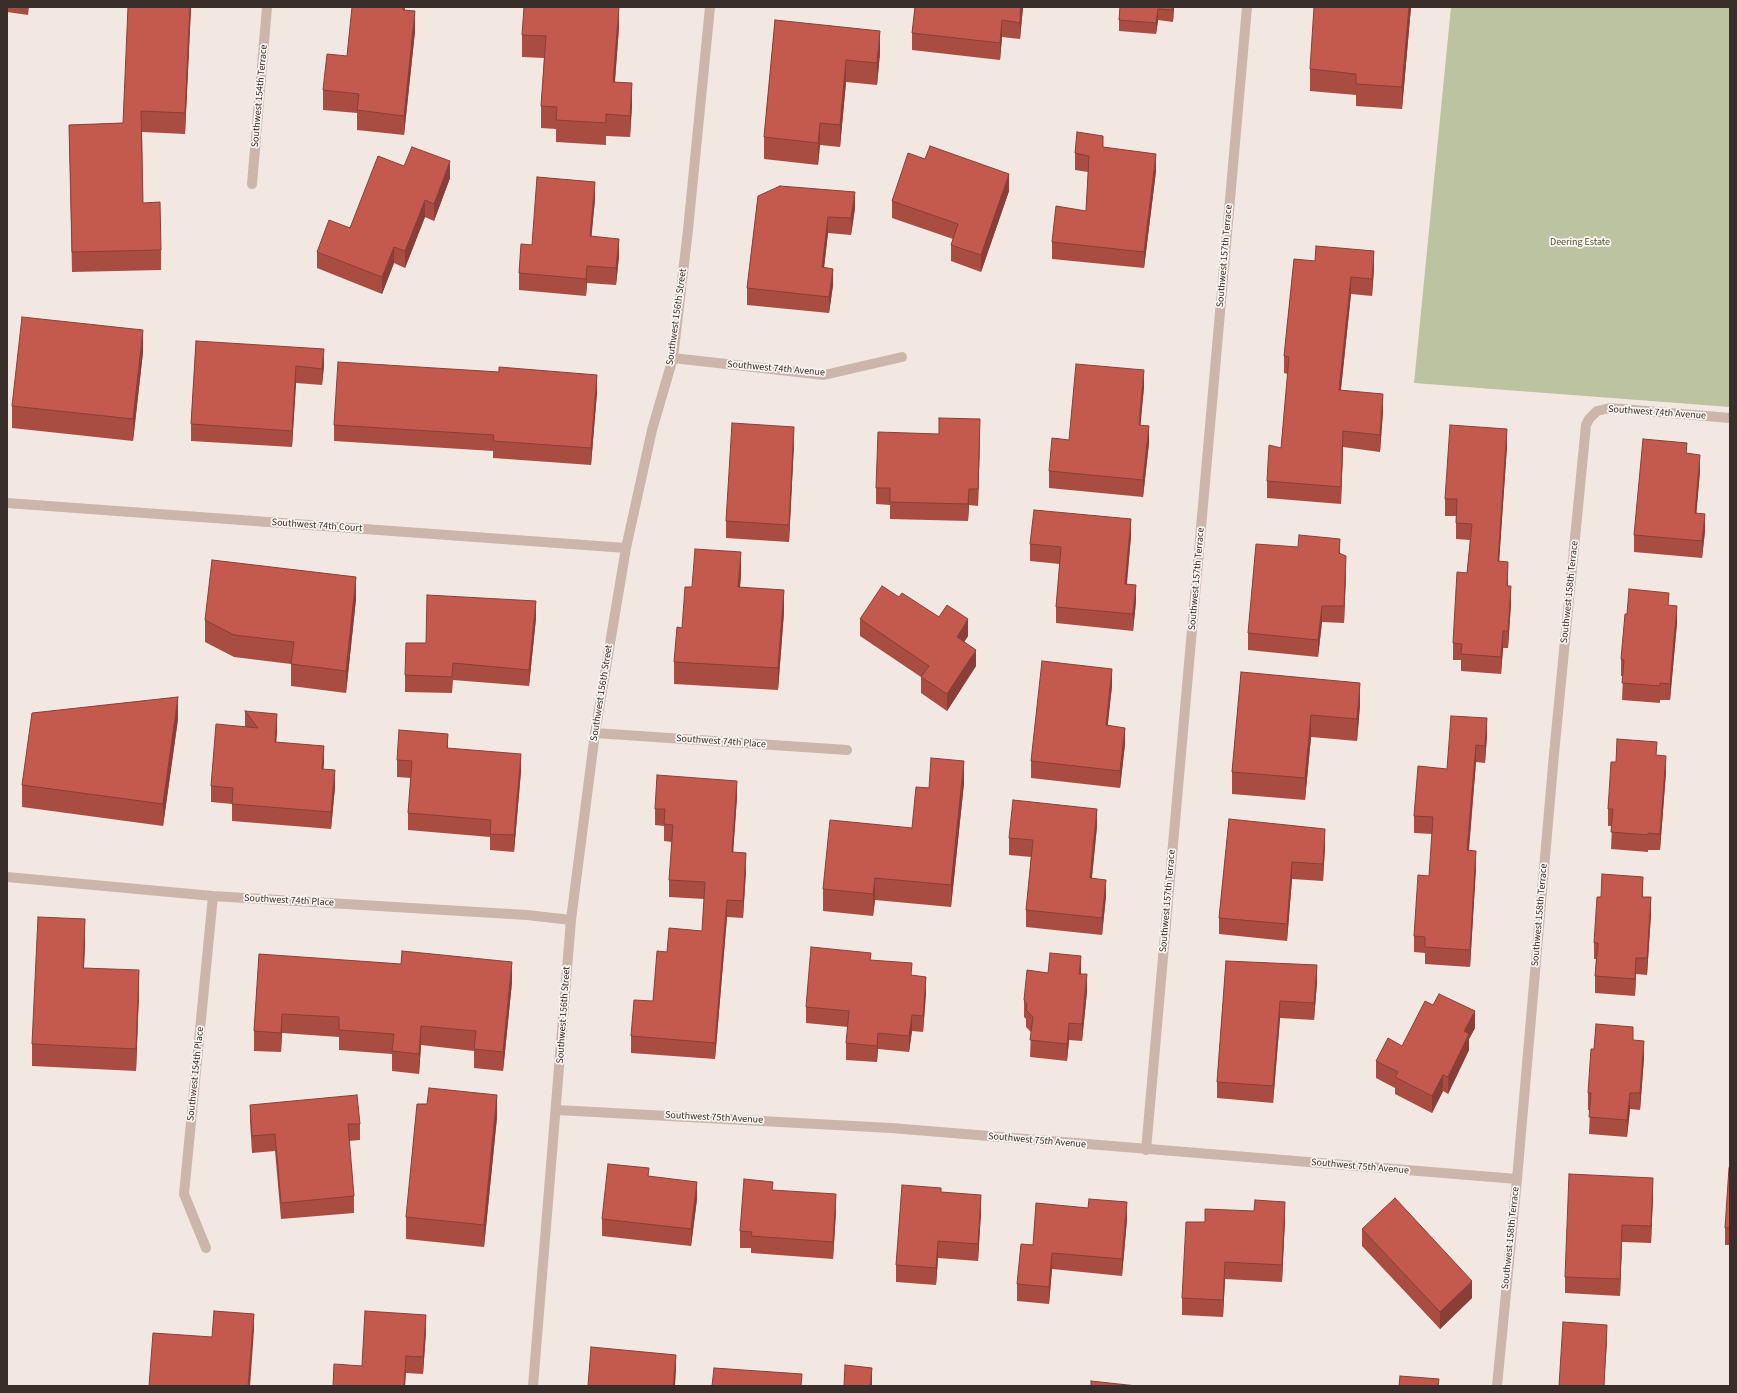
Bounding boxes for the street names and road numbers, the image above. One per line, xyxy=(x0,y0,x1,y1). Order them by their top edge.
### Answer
street label: Southwest 154th Terrace xyxy=(250,44,270,148)
street label: Southwest 157th Terrace xyxy=(1215,204,1235,308)
street label: Southwest 156th Street xyxy=(664,268,690,366)
street label: Southwest 74th Avenue xyxy=(727,359,825,379)
street label: Southwest 74th Avenue xyxy=(1608,404,1706,422)
street label: Southwest 74th Court xyxy=(271,517,363,535)
street label: Southwest 157th Terrace xyxy=(1187,527,1207,631)
street label: Southwest 158th Terrace xyxy=(1559,540,1581,644)
street label: Southwest 156th Street xyxy=(588,644,616,742)
street label: Southwest 74th Place xyxy=(676,733,766,751)
street label: Southwest 157th Terrace xyxy=(1158,849,1178,953)
street label: Southwest 158th Terrace xyxy=(1530,863,1550,967)
street label: Southwest 74th Place xyxy=(244,893,334,909)
street label: Southwest 156th Street xyxy=(555,966,573,1064)
street label: Southwest 154th Place xyxy=(185,1026,207,1122)
street label: Southwest 75th Avenue xyxy=(665,1109,763,1127)
street label: Southwest 75th Avenue xyxy=(988,1131,1086,1151)
street label: Southwest 75th Avenue xyxy=(1311,1157,1409,1177)
street label: Southwest 158th Terrace xyxy=(1500,1186,1522,1290)

